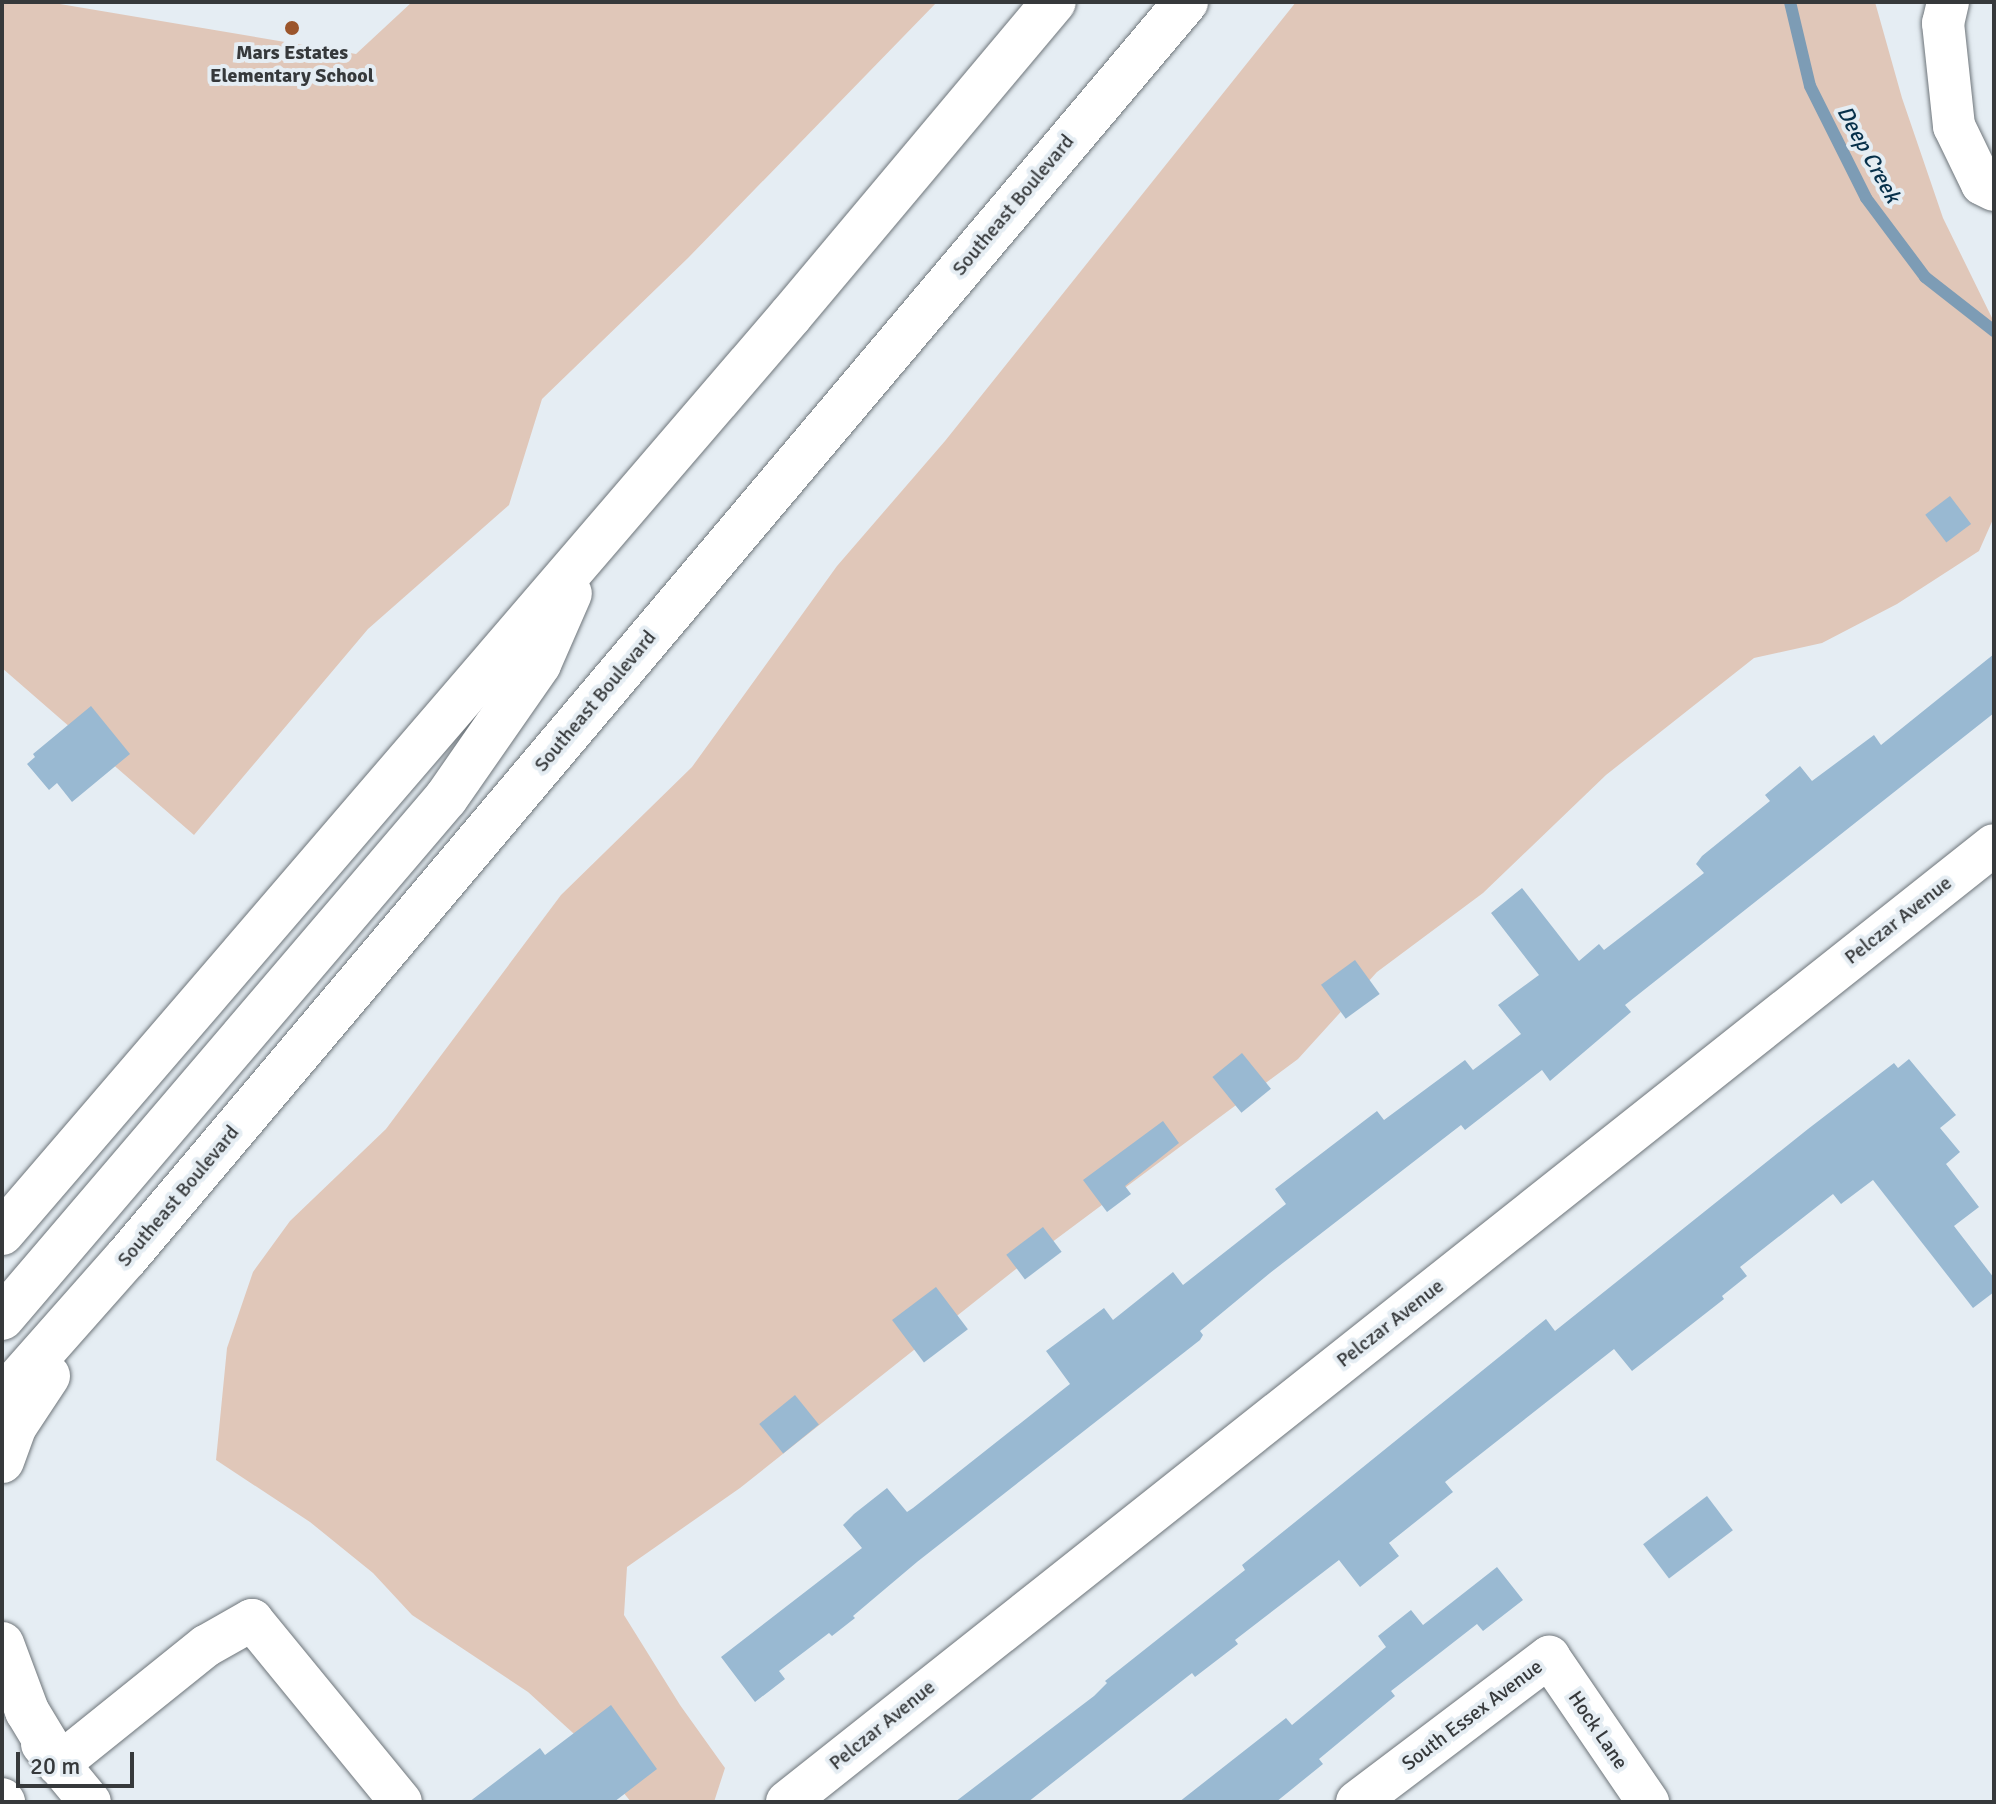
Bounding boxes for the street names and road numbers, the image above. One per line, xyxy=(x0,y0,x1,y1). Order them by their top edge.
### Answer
street label: Southeast Boulevard xyxy=(947,130,1079,280)
street label: Southeast Boulevard xyxy=(529,626,661,776)
street label: Pelczar Avenue xyxy=(1840,871,1956,969)
street label: Southeast Boulevard xyxy=(112,1121,244,1271)
street label: Pelczar Avenue xyxy=(1332,1274,1448,1372)
street label: South Essex Avenue xyxy=(1397,1654,1547,1776)
street label: Pelczar Avenue xyxy=(824,1675,940,1775)
street label: Hock Lane xyxy=(1563,1686,1633,1774)

